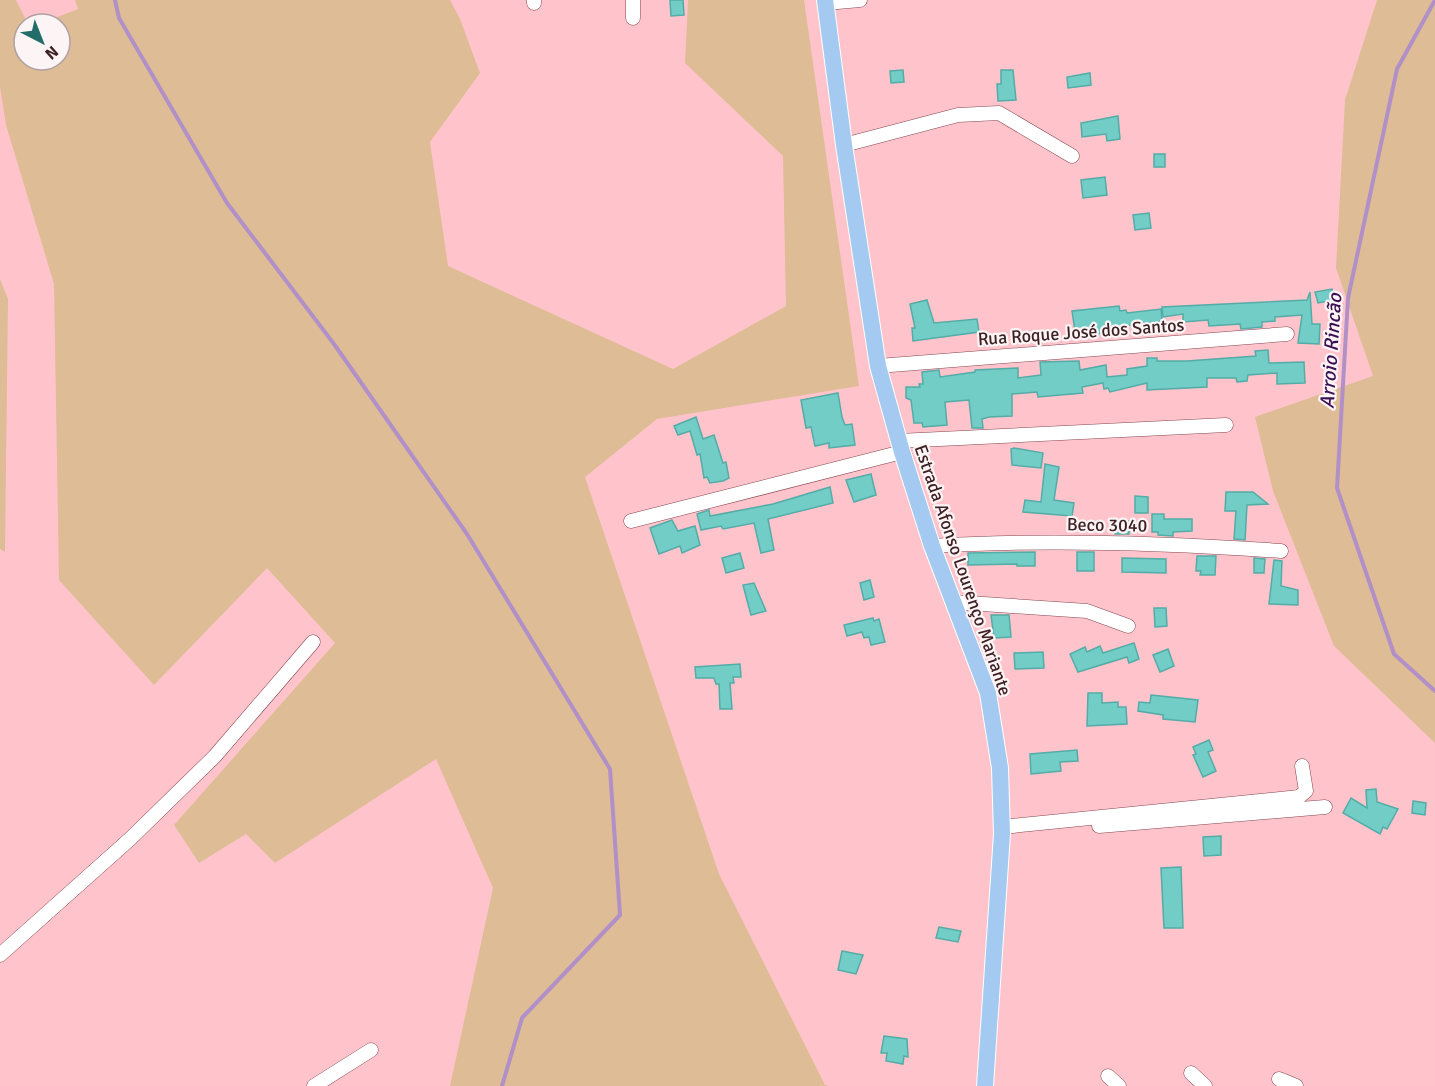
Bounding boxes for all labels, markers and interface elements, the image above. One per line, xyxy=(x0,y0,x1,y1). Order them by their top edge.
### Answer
north arrow xyxy=(12,12,72,72)
text: N xyxy=(41,41,62,64)
water label: Arroio Rincão xyxy=(1315,291,1348,409)
street label: Rua Roque José dos Santos xyxy=(977,314,1185,350)
street label: Estrada Afonso Lourenço Mariante xyxy=(910,442,1016,698)
street label: Beco 3040 xyxy=(1067,513,1147,537)

